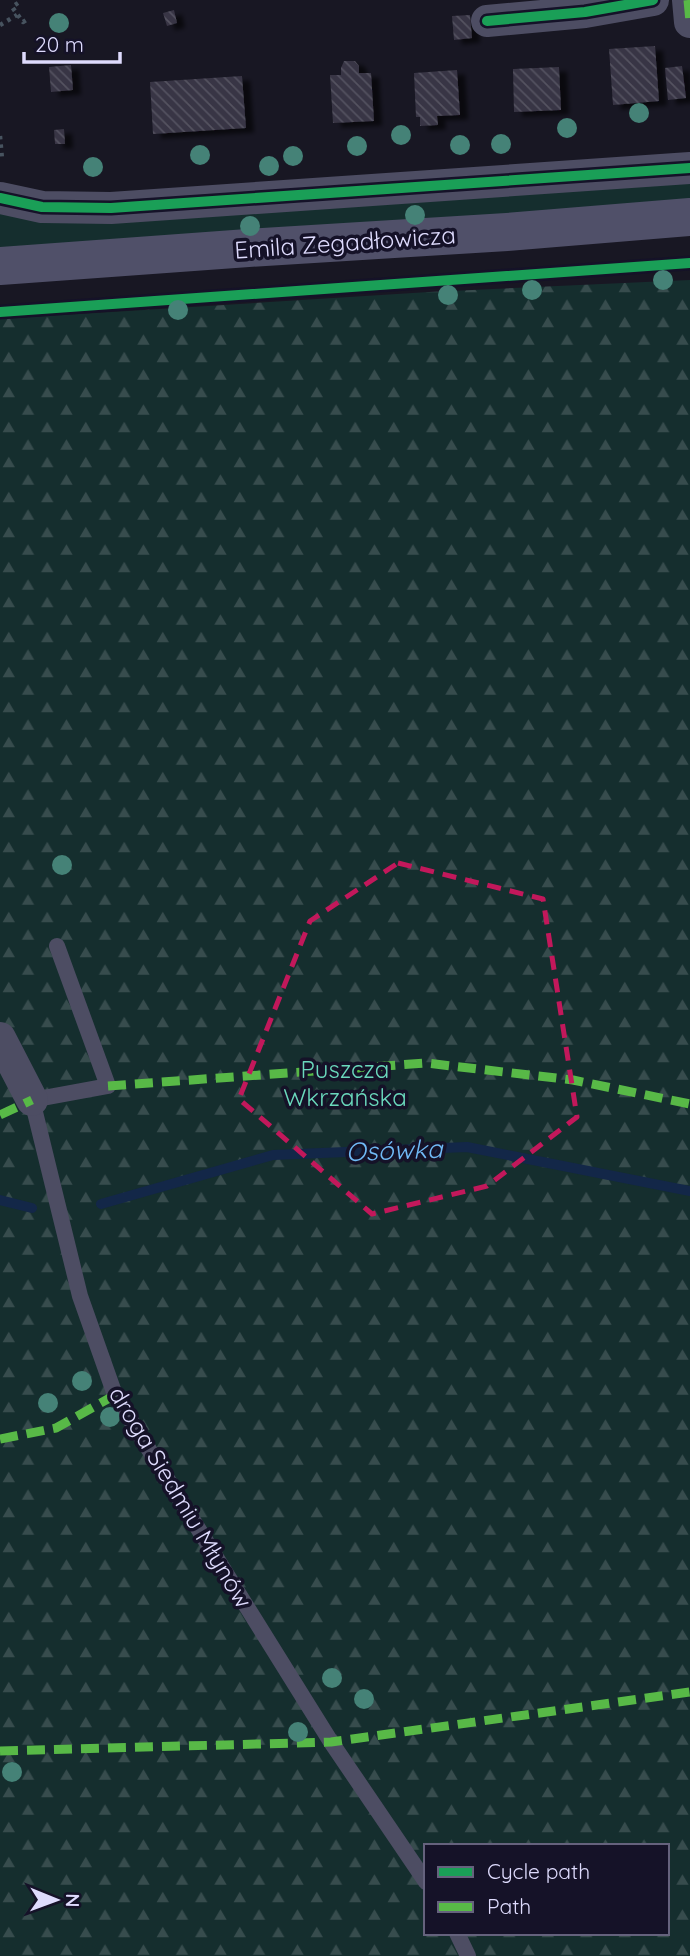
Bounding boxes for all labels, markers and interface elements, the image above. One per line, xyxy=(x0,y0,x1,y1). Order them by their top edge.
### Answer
scale bar xyxy=(24,21,121,65)
text: 20 m xyxy=(35,31,84,57)
street label: Emila Zegadłowicza xyxy=(233,219,457,265)
park label: Puszcza Wkrzańska xyxy=(283,1054,407,1112)
water label: Osówka xyxy=(345,1132,444,1168)
street label: droga Siedmiu Młynów xyxy=(103,1381,259,1613)
legend xyxy=(424,1844,669,1935)
text: Cycle path xyxy=(487,1858,590,1884)
north arrow xyxy=(21,1865,91,1935)
text: N xyxy=(61,1893,85,1907)
text: Path xyxy=(487,1893,531,1919)

